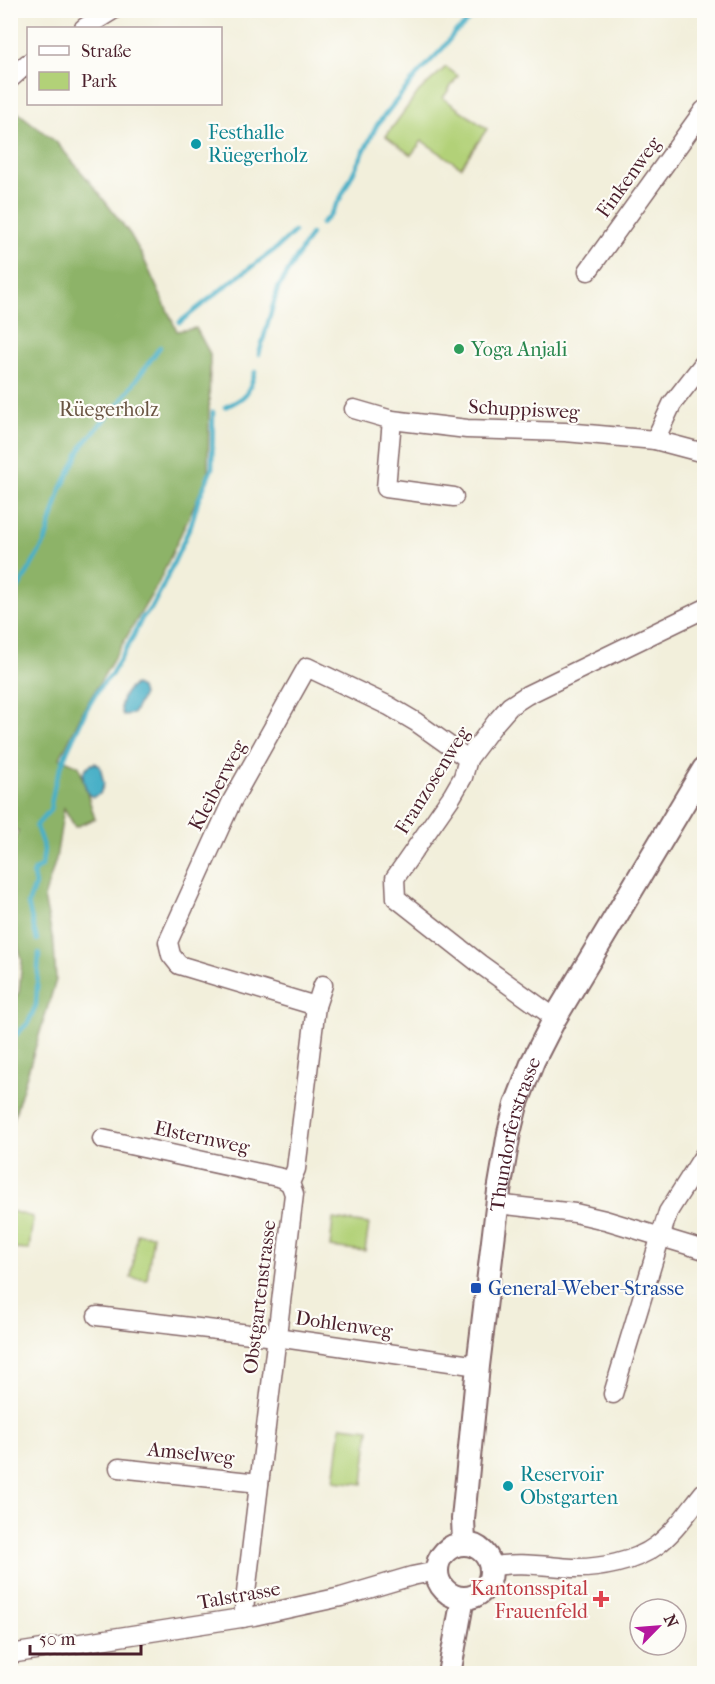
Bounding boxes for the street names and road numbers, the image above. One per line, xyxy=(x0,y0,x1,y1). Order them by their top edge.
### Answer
street label: Finkenweg xyxy=(591,132,666,222)
street label: Schuppisweg xyxy=(468,395,580,424)
street label: Franzosenweg xyxy=(390,722,475,838)
street label: Kleiberweg xyxy=(184,736,251,835)
street label: Thundorferstrasse xyxy=(486,1054,546,1213)
street label: Elsternweg xyxy=(152,1116,252,1159)
street label: Obstgartenstrasse xyxy=(239,1219,280,1375)
street label: Dohlenweg xyxy=(294,1306,394,1343)
street label: Amselweg xyxy=(145,1437,236,1470)
street label: Talstrasse xyxy=(196,1577,282,1614)

